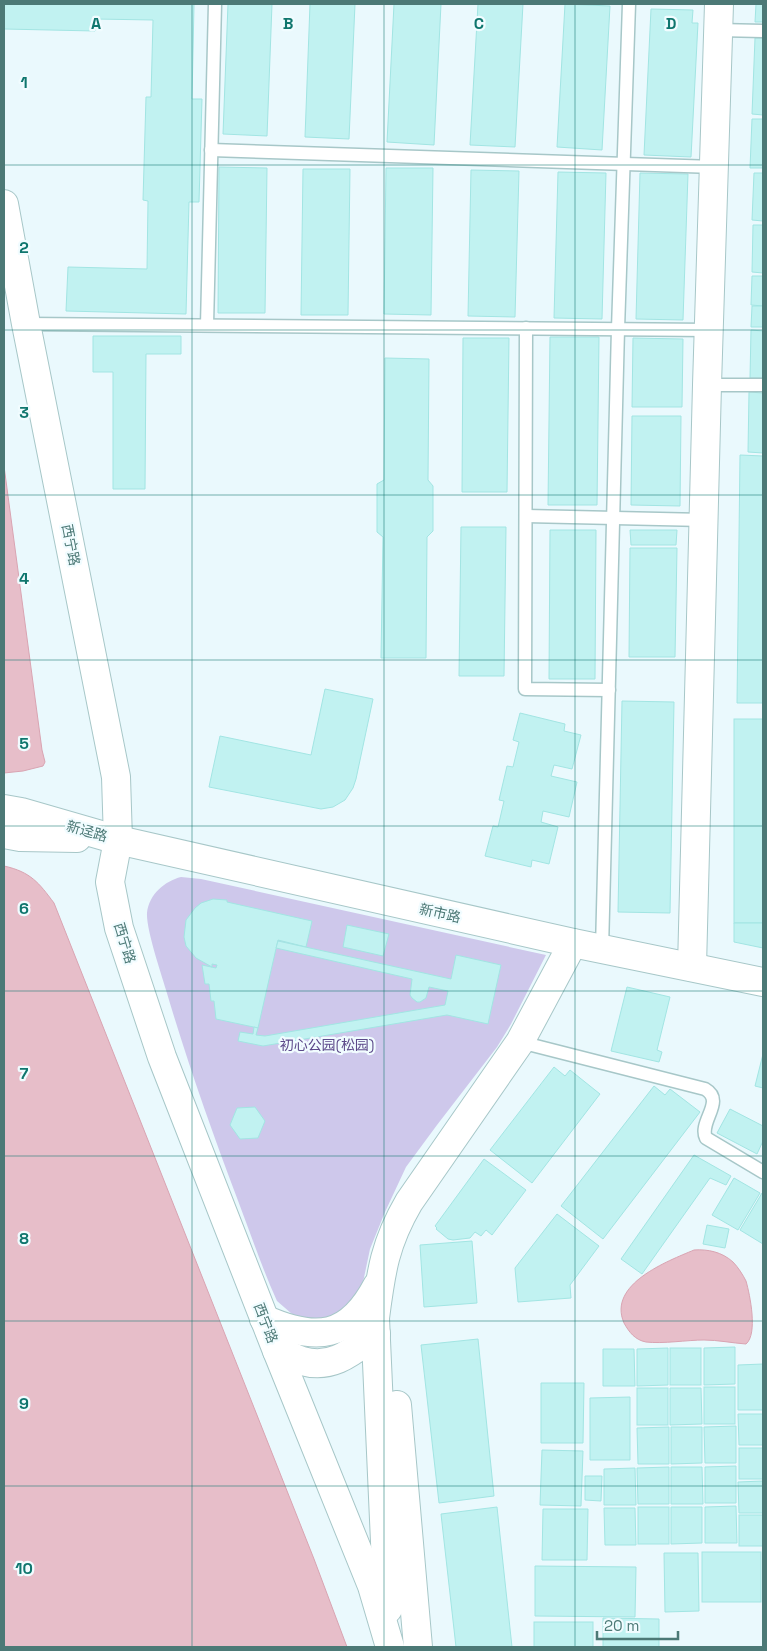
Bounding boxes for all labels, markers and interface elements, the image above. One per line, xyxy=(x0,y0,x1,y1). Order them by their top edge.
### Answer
text: A xyxy=(91,13,101,34)
text: B xyxy=(283,13,293,34)
text: C xyxy=(474,13,484,34)
text: D xyxy=(666,13,676,34)
text: 1 xyxy=(20,72,28,93)
text: 2 xyxy=(19,237,29,258)
text: 3 xyxy=(19,402,29,423)
street label: 西宁路 xyxy=(58,523,84,567)
text: 4 xyxy=(19,568,29,589)
text: 5 xyxy=(19,733,29,754)
street label: 新迳路 xyxy=(64,817,110,845)
text: 6 xyxy=(19,898,29,919)
street label: 新市路 xyxy=(418,900,462,926)
street label: 西宁路 xyxy=(110,920,140,966)
park label: 初心公园(松园) xyxy=(280,1036,374,1054)
text: 7 xyxy=(20,1063,29,1084)
text: 8 xyxy=(19,1228,29,1249)
street label: 西宁路 xyxy=(250,1300,282,1346)
text: 9 xyxy=(19,1393,29,1414)
text: 10 xyxy=(15,1558,33,1579)
scale bar xyxy=(597,1608,678,1640)
text: 20 m xyxy=(604,1616,639,1635)

